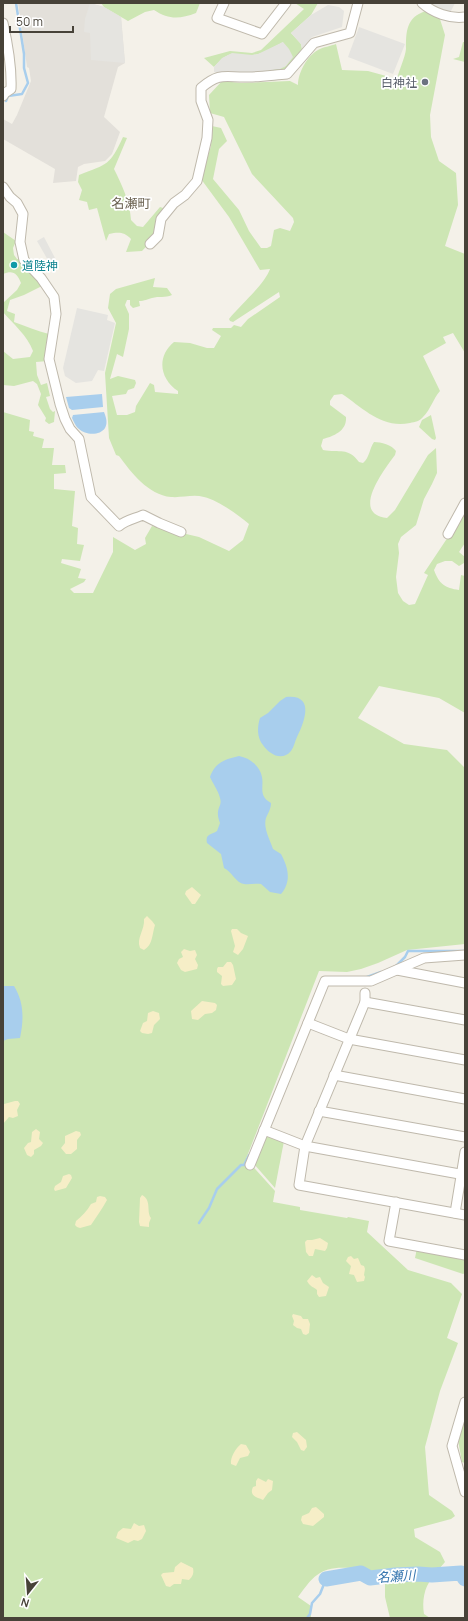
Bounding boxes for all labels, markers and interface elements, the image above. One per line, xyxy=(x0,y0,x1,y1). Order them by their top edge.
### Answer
scale bar xyxy=(10,8,73,34)
text: 50 m xyxy=(16,13,43,30)
place label: 白神社 xyxy=(381,74,417,91)
marker: 白神社 xyxy=(420,77,430,87)
district label: 名瀬町 xyxy=(111,194,151,212)
place label: 道陸神 xyxy=(22,257,58,274)
marker: 道陸神 xyxy=(9,260,19,270)
water label: 名瀬川 xyxy=(376,1566,418,1586)
north arrow xyxy=(8,1573,48,1613)
text: N xyxy=(19,1595,31,1611)

